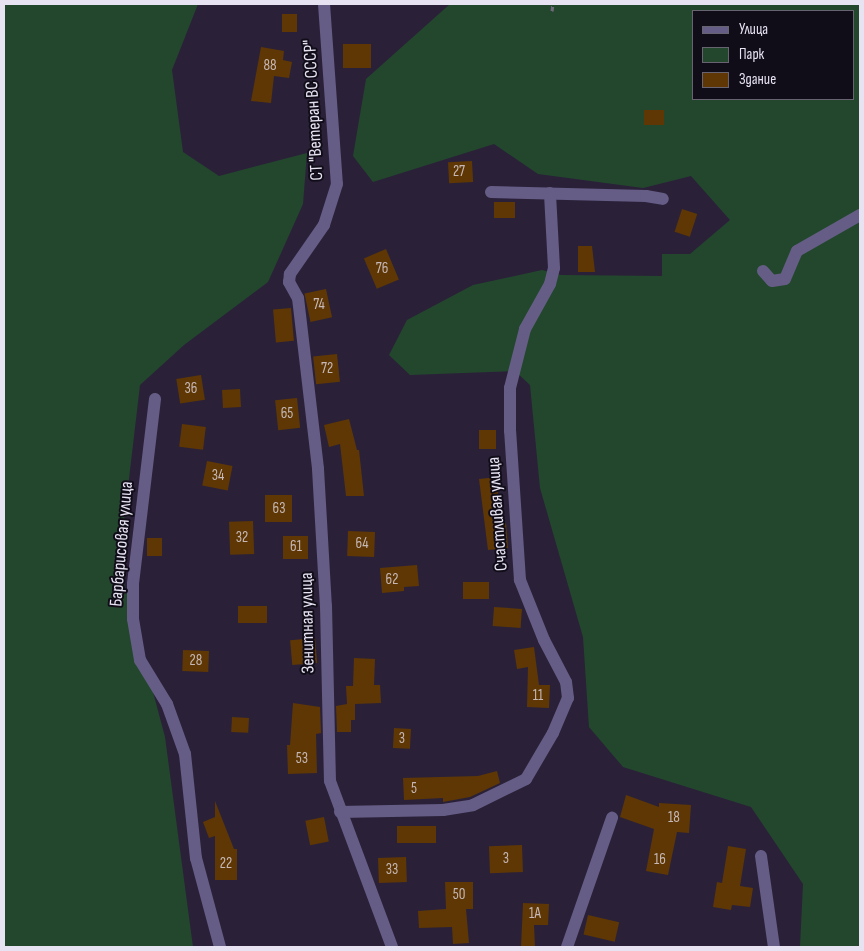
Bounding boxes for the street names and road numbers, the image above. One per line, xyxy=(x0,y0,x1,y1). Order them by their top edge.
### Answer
street label: СТ "Ветеран ВС СССР" xyxy=(300,39,328,181)
street label: Счастливая улица xyxy=(483,456,513,572)
street label: Барбарисовая улица xyxy=(106,481,138,607)
street label: Зенитная улица xyxy=(296,572,320,674)

